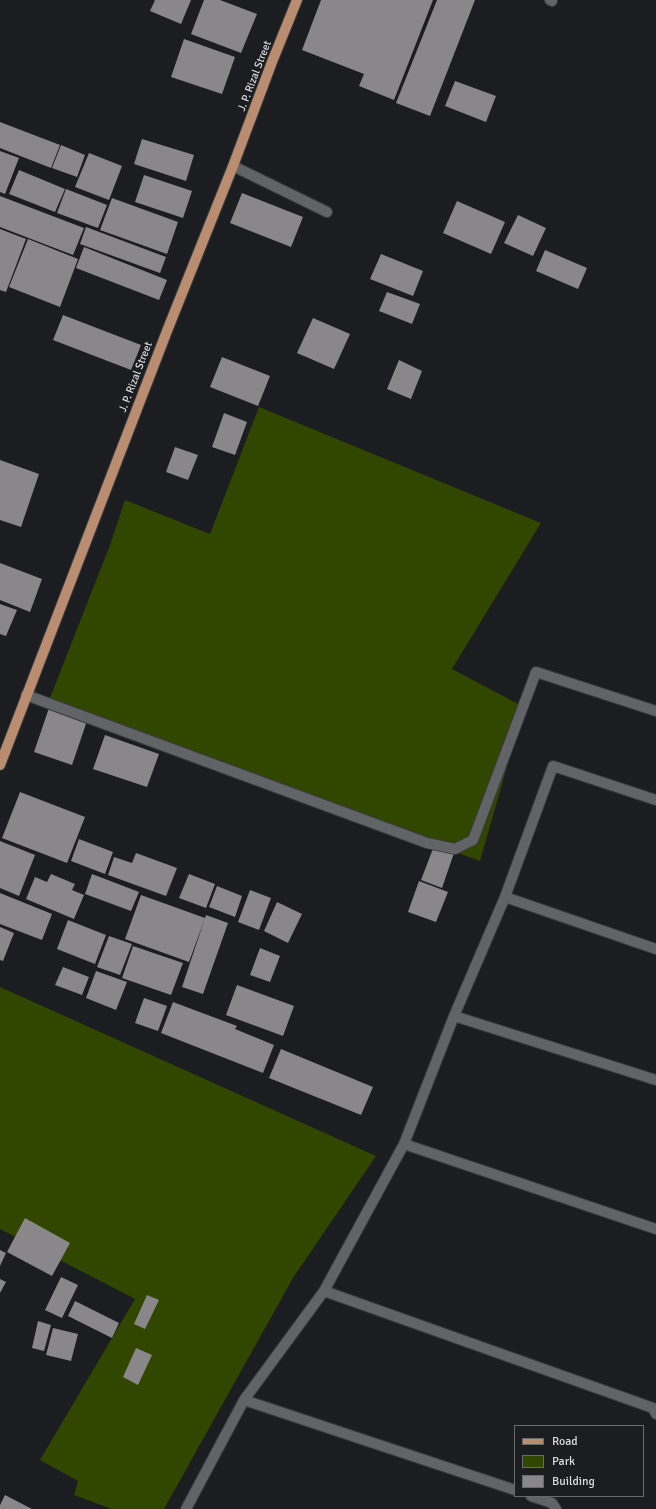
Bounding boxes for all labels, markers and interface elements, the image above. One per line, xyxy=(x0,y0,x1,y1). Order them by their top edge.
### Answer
street label: J. P. Rizal Street xyxy=(235,39,275,113)
street label: J. P. Rizal Street xyxy=(116,340,156,414)
legend xyxy=(514,1425,644,1497)
text: Road xyxy=(552,1434,578,1449)
text: Park xyxy=(552,1454,575,1469)
text: Building xyxy=(552,1474,595,1489)

